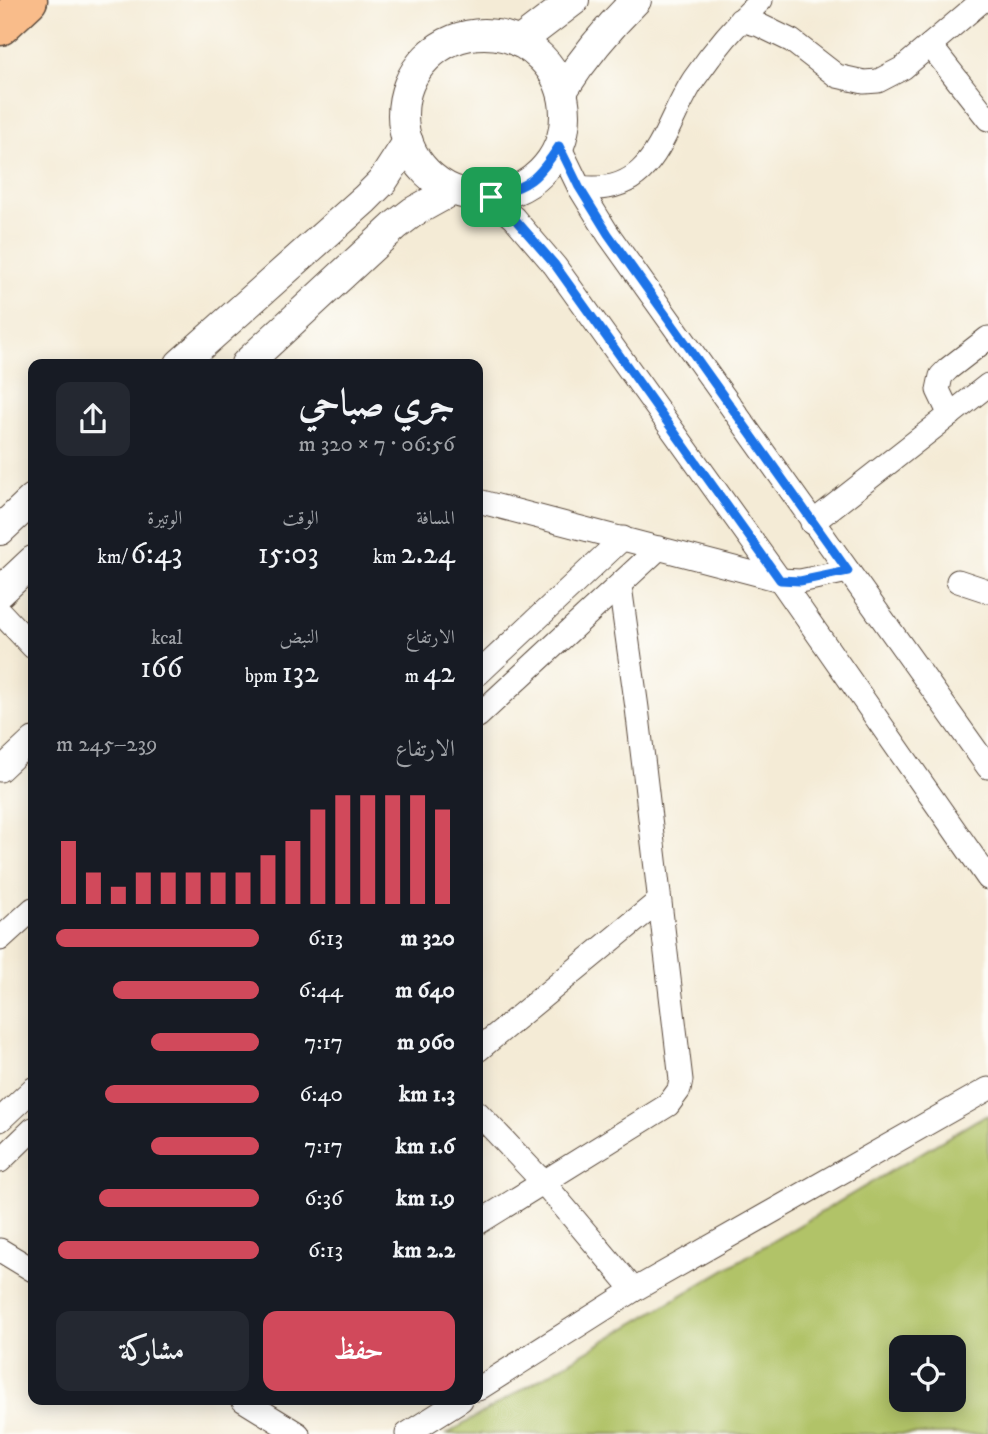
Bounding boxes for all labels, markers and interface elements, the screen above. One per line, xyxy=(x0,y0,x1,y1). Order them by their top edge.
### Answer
pin xyxy=(461,167,521,227)
icon: arrive xyxy=(472,178,510,216)
text: جري صباحي xyxy=(298,380,455,428)
button: share xyxy=(56,382,130,456)
text: 06:56 · 7 × 320 m xyxy=(298,430,455,459)
text: الوتيرة xyxy=(147,507,182,530)
text: الوقت xyxy=(282,507,319,530)
text: المسافة xyxy=(416,507,455,530)
text: 6:43 xyxy=(130,536,182,573)
text: 15:03 xyxy=(258,536,319,573)
text: 2.24 xyxy=(401,536,455,573)
text: /km xyxy=(97,546,130,569)
text: km xyxy=(373,546,401,569)
text: النبض xyxy=(280,626,319,649)
text: الارتفاع xyxy=(406,626,455,649)
text: kcal xyxy=(151,627,182,650)
text: 166 xyxy=(140,650,182,687)
text: 132 xyxy=(282,655,319,692)
text: 42 xyxy=(423,655,455,692)
text: bpm xyxy=(245,665,282,688)
text: m xyxy=(405,665,423,688)
text: 239–245 m xyxy=(56,730,158,759)
text: الارتفاع xyxy=(395,735,455,764)
text: 6:13 xyxy=(308,924,343,953)
text: 320 m xyxy=(401,924,455,953)
text: 6:44 xyxy=(299,976,343,1005)
text: 640 m xyxy=(395,976,455,1005)
text: 7:17 xyxy=(304,1028,343,1057)
text: 960 m xyxy=(397,1028,455,1057)
text: 6:40 xyxy=(299,1080,343,1109)
text: 1.3 km xyxy=(399,1080,455,1109)
text: 7:17 xyxy=(304,1132,343,1161)
text: 1.6 km xyxy=(396,1132,455,1161)
text: 6:36 xyxy=(304,1184,343,1213)
text: 1.9 km xyxy=(396,1184,455,1213)
text: 6:13 xyxy=(308,1236,343,1265)
text: 2.2 km xyxy=(393,1236,455,1265)
button: مشاركة xyxy=(56,1311,249,1391)
button: حفظ xyxy=(263,1311,455,1391)
map controls xyxy=(889,1335,966,1412)
button: locate xyxy=(889,1335,966,1412)

